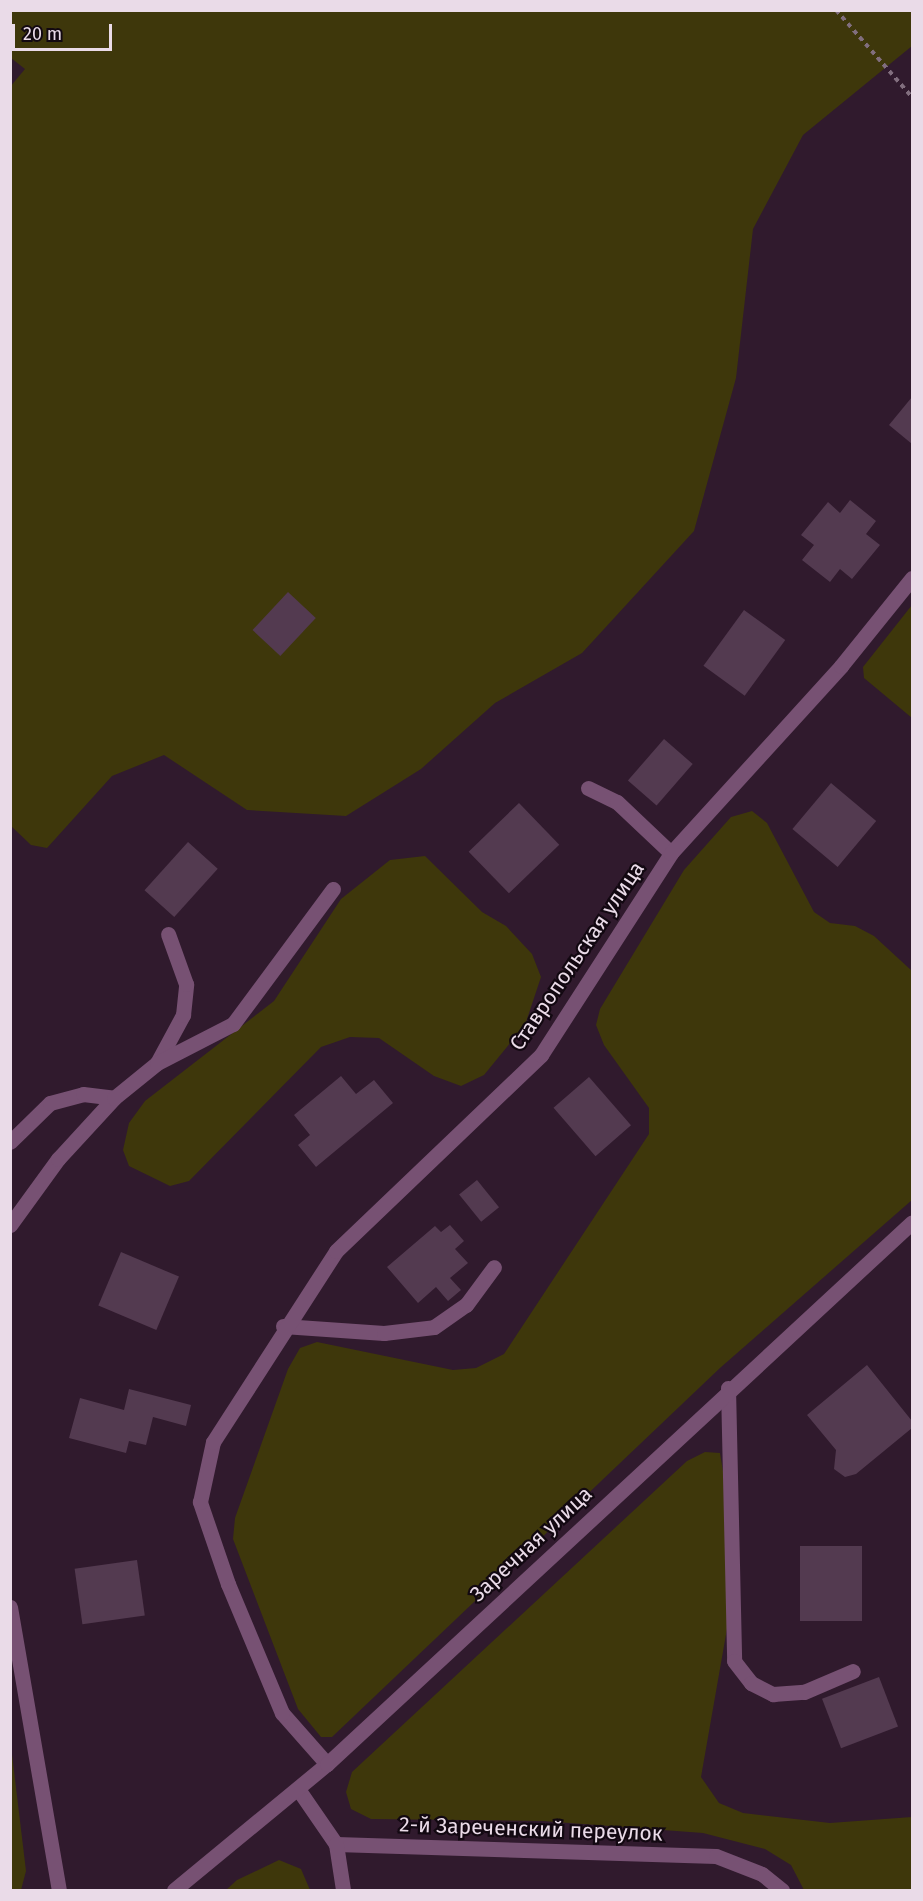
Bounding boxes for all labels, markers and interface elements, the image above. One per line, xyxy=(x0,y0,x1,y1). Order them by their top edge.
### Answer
scale bar xyxy=(15,12,116,50)
text: 20 m xyxy=(23,23,62,45)
street label: Ставропольская улица xyxy=(504,857,650,1055)
street label: Заречная улица xyxy=(465,1481,597,1607)
street label: 2-й Зареченский переулок xyxy=(399,1812,663,1846)

